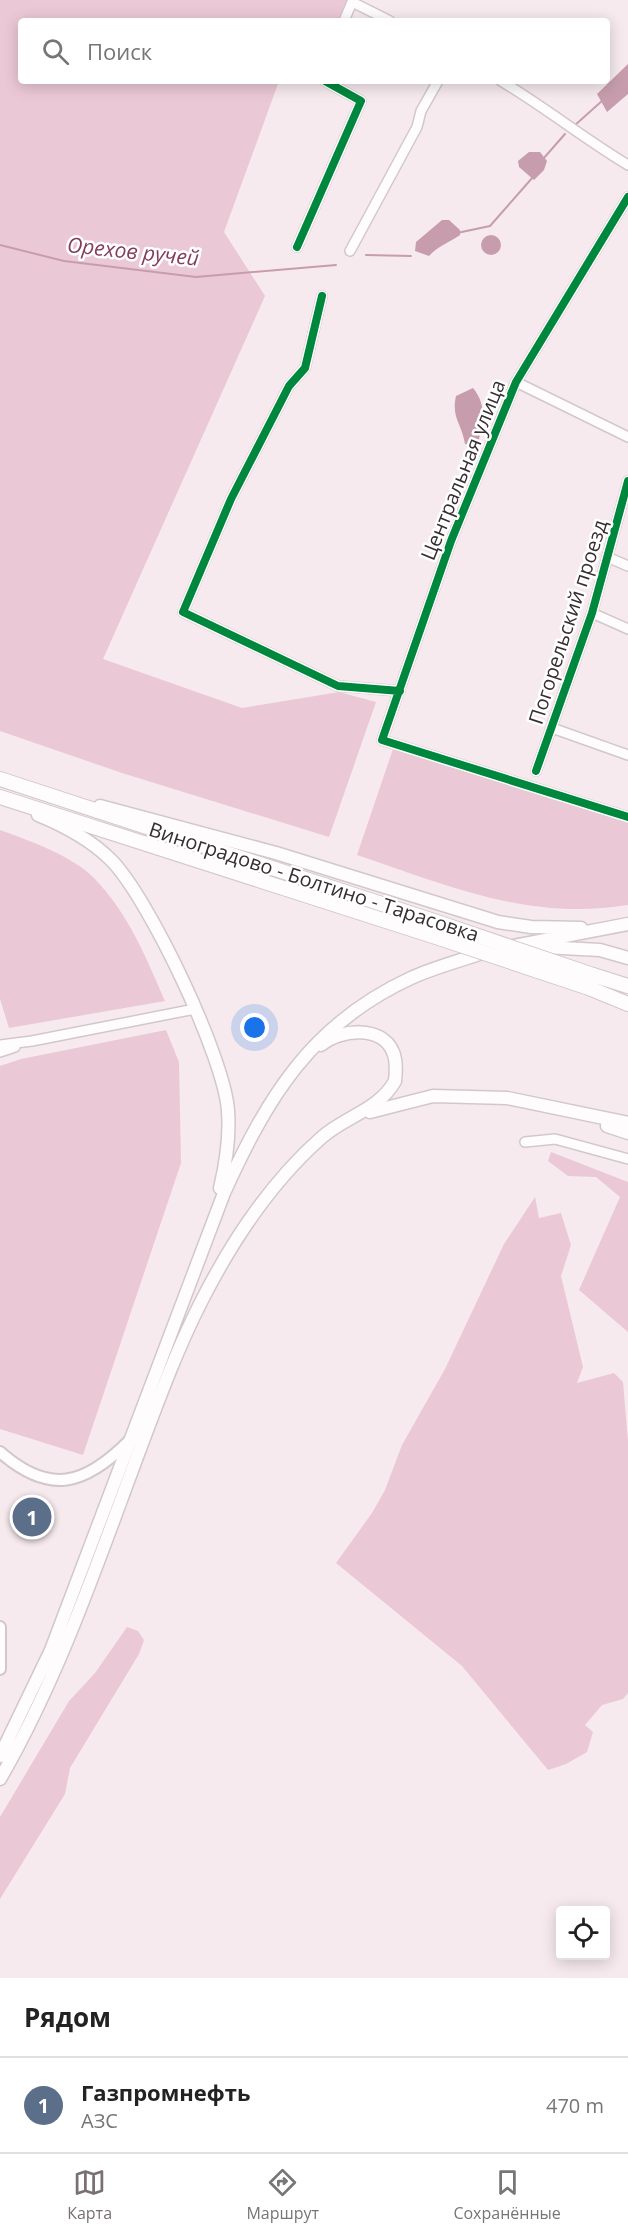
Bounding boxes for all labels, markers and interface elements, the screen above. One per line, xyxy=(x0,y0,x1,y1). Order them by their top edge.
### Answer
search box xyxy=(18,18,610,84)
icon: search xyxy=(39,35,72,68)
text: Поиск xyxy=(87,36,152,66)
water label: Орехов ручей xyxy=(66,230,200,272)
street label: Центральная улица xyxy=(414,376,511,564)
street label: Погорельский проезд xyxy=(522,516,614,728)
street label: Виноградово - Болтино - Тарасовка xyxy=(146,815,483,948)
your location xyxy=(240,1013,269,1042)
pin: 1 xyxy=(12,1494,51,1540)
map controls xyxy=(556,1906,610,1960)
button: locate xyxy=(556,1906,610,1960)
text: Рядом xyxy=(24,1999,111,2035)
text: Газпромнефть xyxy=(81,2077,250,2107)
text: 1 xyxy=(38,2092,49,2119)
text: 470 m xyxy=(546,2092,604,2119)
text: АЗС xyxy=(81,2107,118,2134)
tab: Карта xyxy=(67,2166,112,2224)
tab: Маршрут xyxy=(246,2166,319,2224)
tab: Сохранённые xyxy=(453,2166,561,2224)

